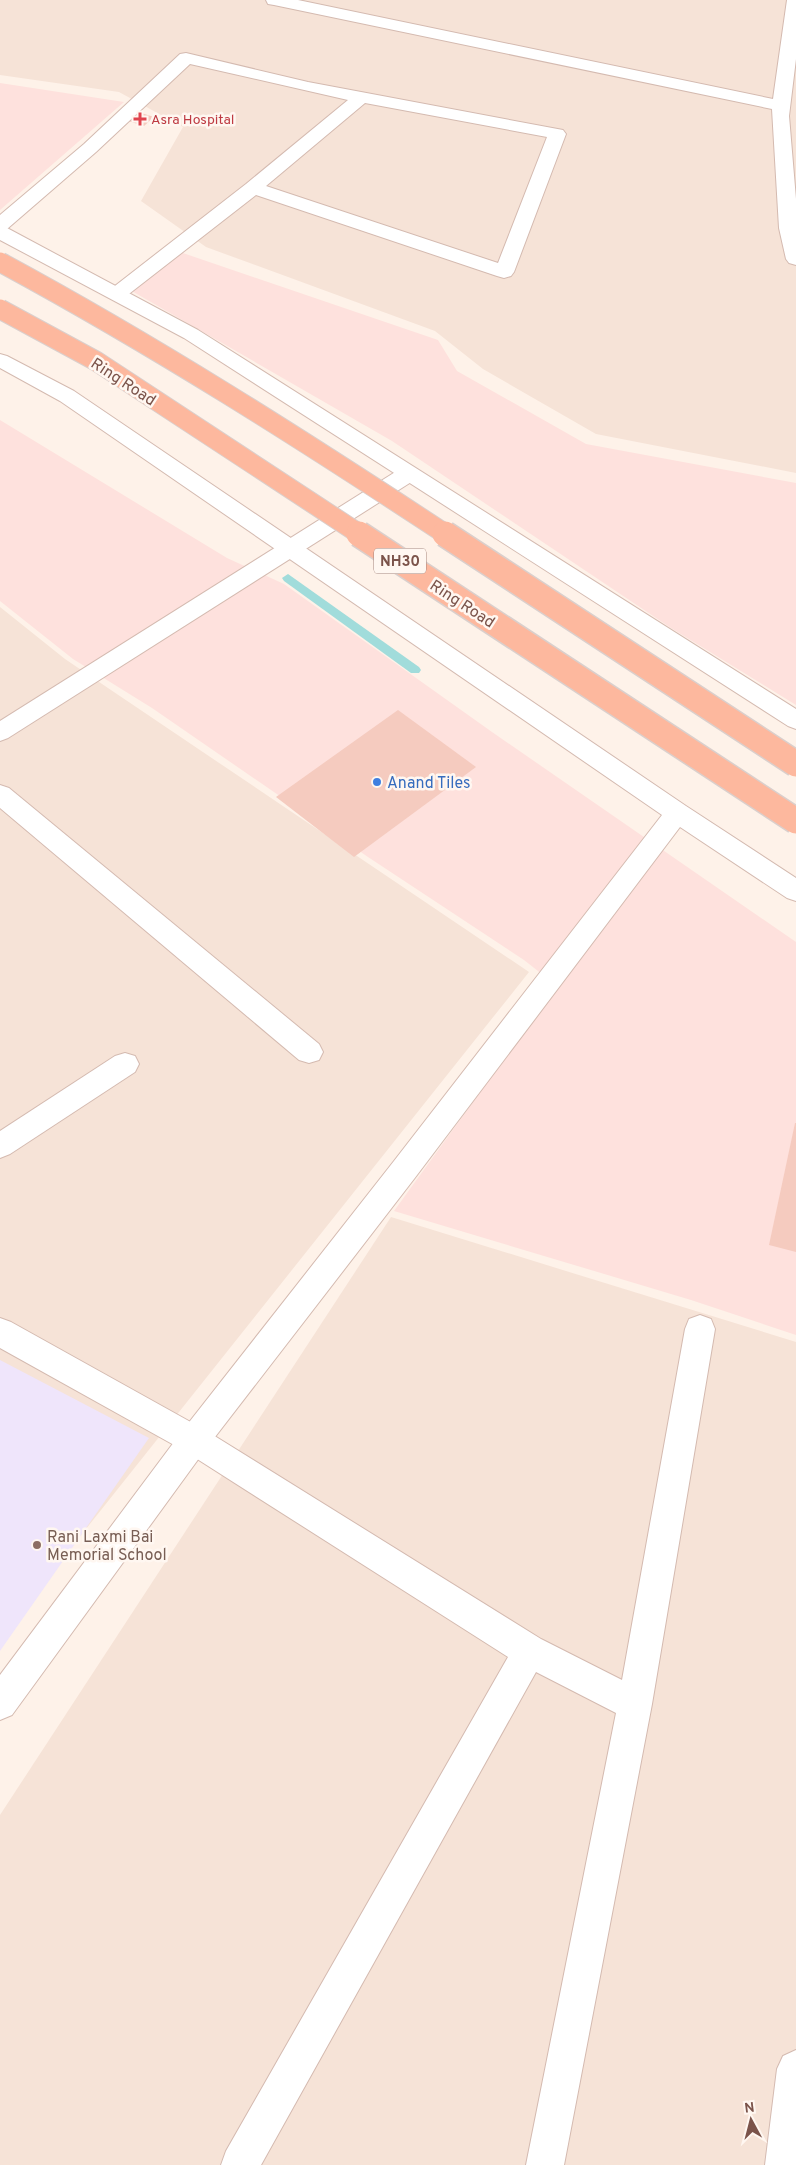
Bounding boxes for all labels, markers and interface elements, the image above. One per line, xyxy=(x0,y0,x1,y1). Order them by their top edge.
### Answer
marker: Asra Hospital xyxy=(133,112,147,126)
place label: Asra Hospital xyxy=(151,112,235,129)
street label: Ring Road xyxy=(87,354,159,411)
road number: NH30 xyxy=(374,548,426,574)
street label: Ring Road xyxy=(426,576,498,633)
place label: Anand Tiles xyxy=(387,774,470,794)
marker: Anand Tiles xyxy=(371,776,383,788)
place label: Rani Laxmi Bai Memorial School xyxy=(47,1528,167,1566)
marker: Rani Laxmi Bai Memorial School xyxy=(31,1539,43,1551)
north arrow xyxy=(726,2095,776,2145)
text: N xyxy=(744,2100,756,2118)

